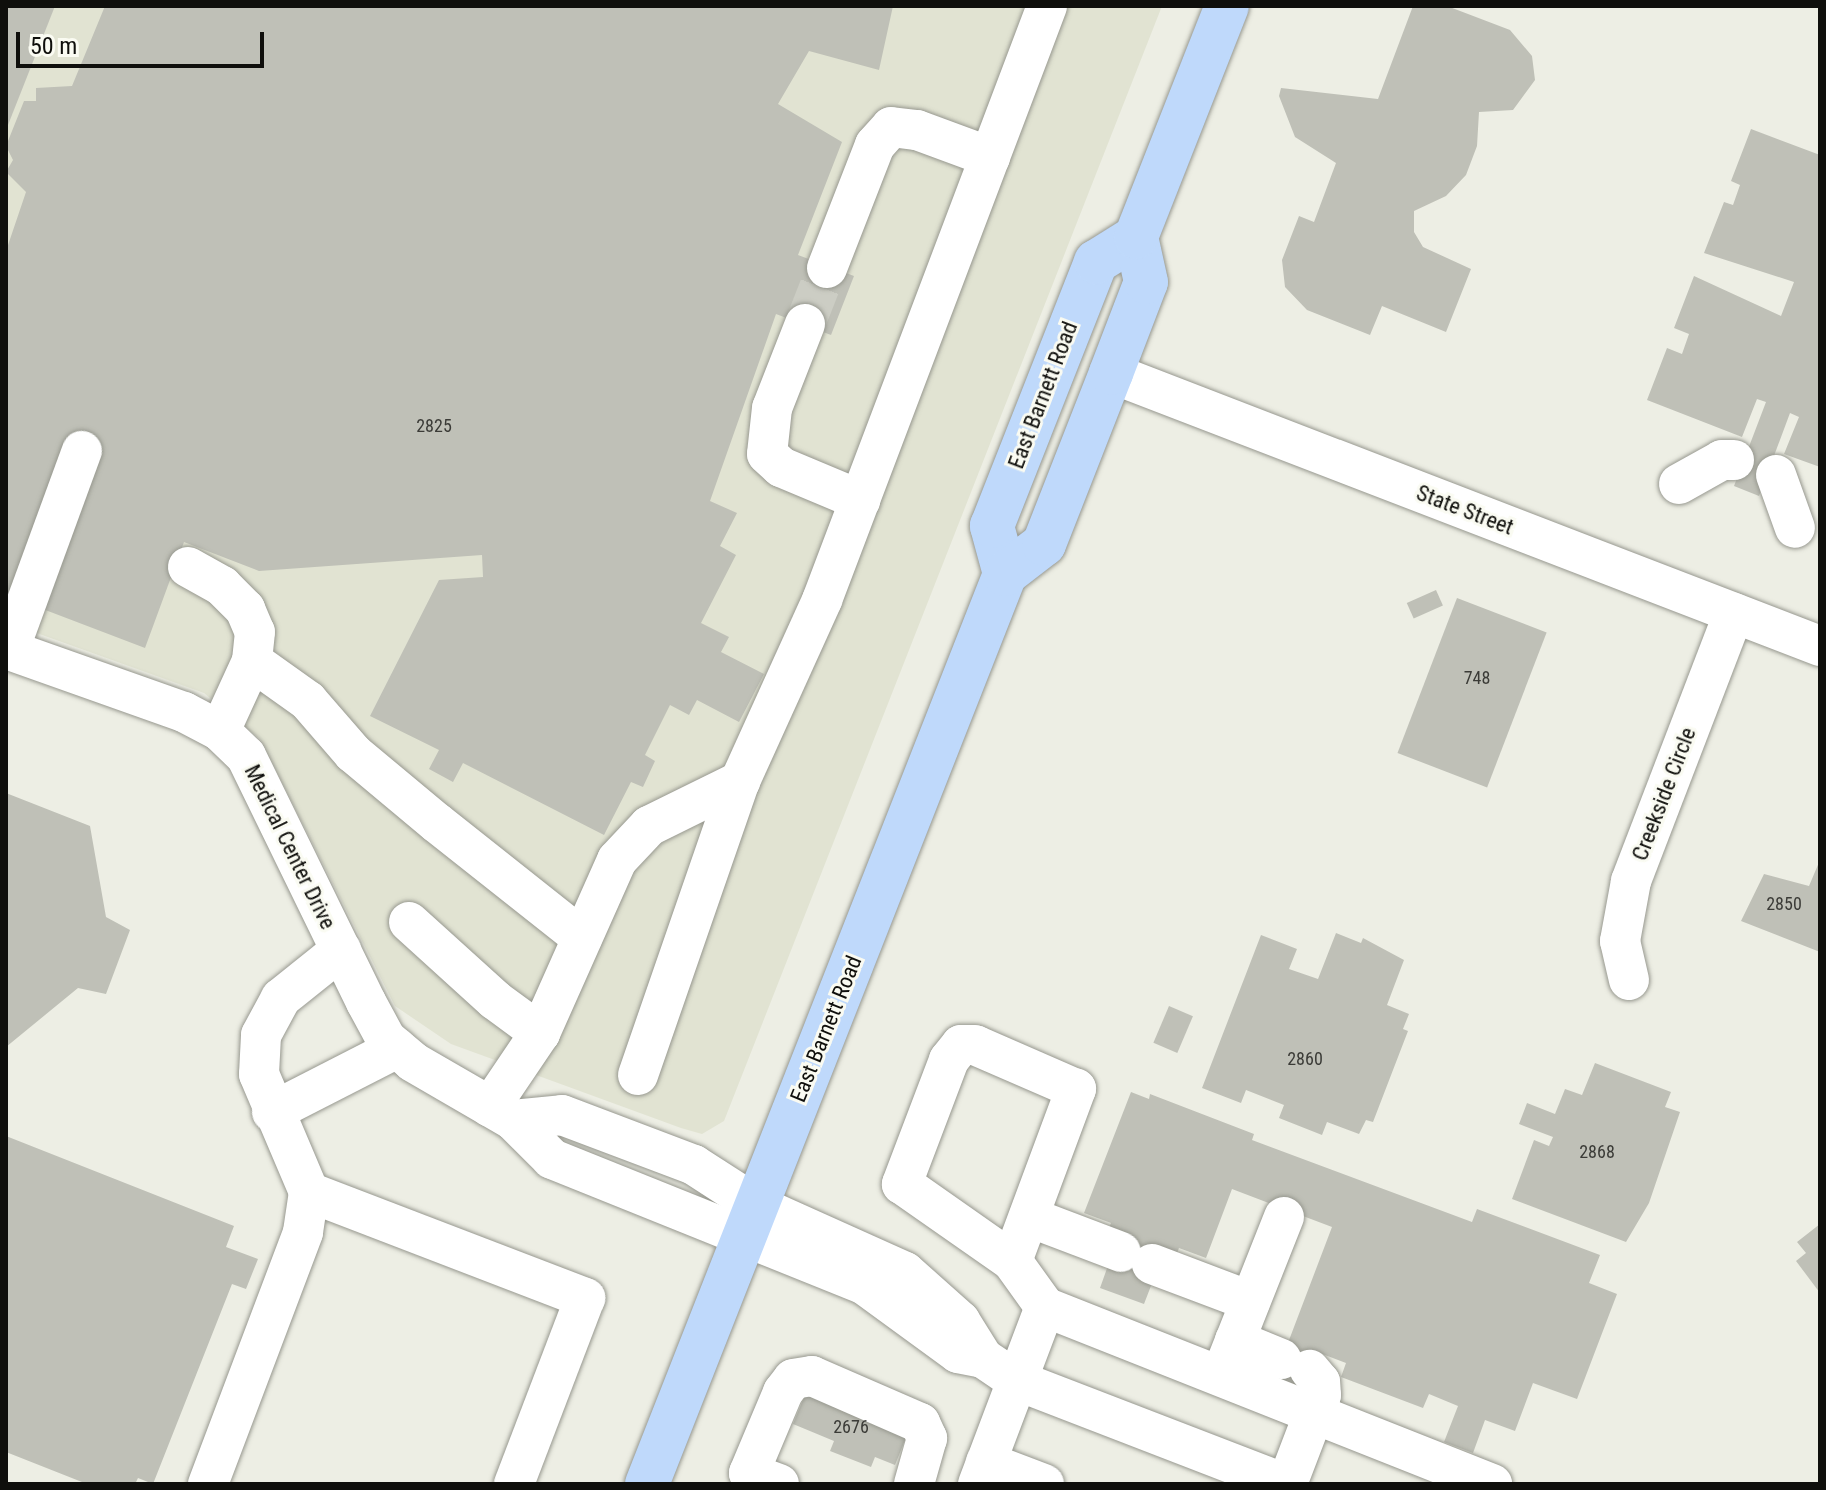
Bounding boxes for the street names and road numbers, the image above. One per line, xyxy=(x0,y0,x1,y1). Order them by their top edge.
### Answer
street label: East Barnett Road xyxy=(1003,318,1083,472)
street label: State Street xyxy=(1413,479,1517,541)
street label: Creekside Circle xyxy=(1627,724,1701,864)
street label: Medical Center Drive xyxy=(239,761,341,933)
street label: East Barnett Road xyxy=(785,952,867,1106)

